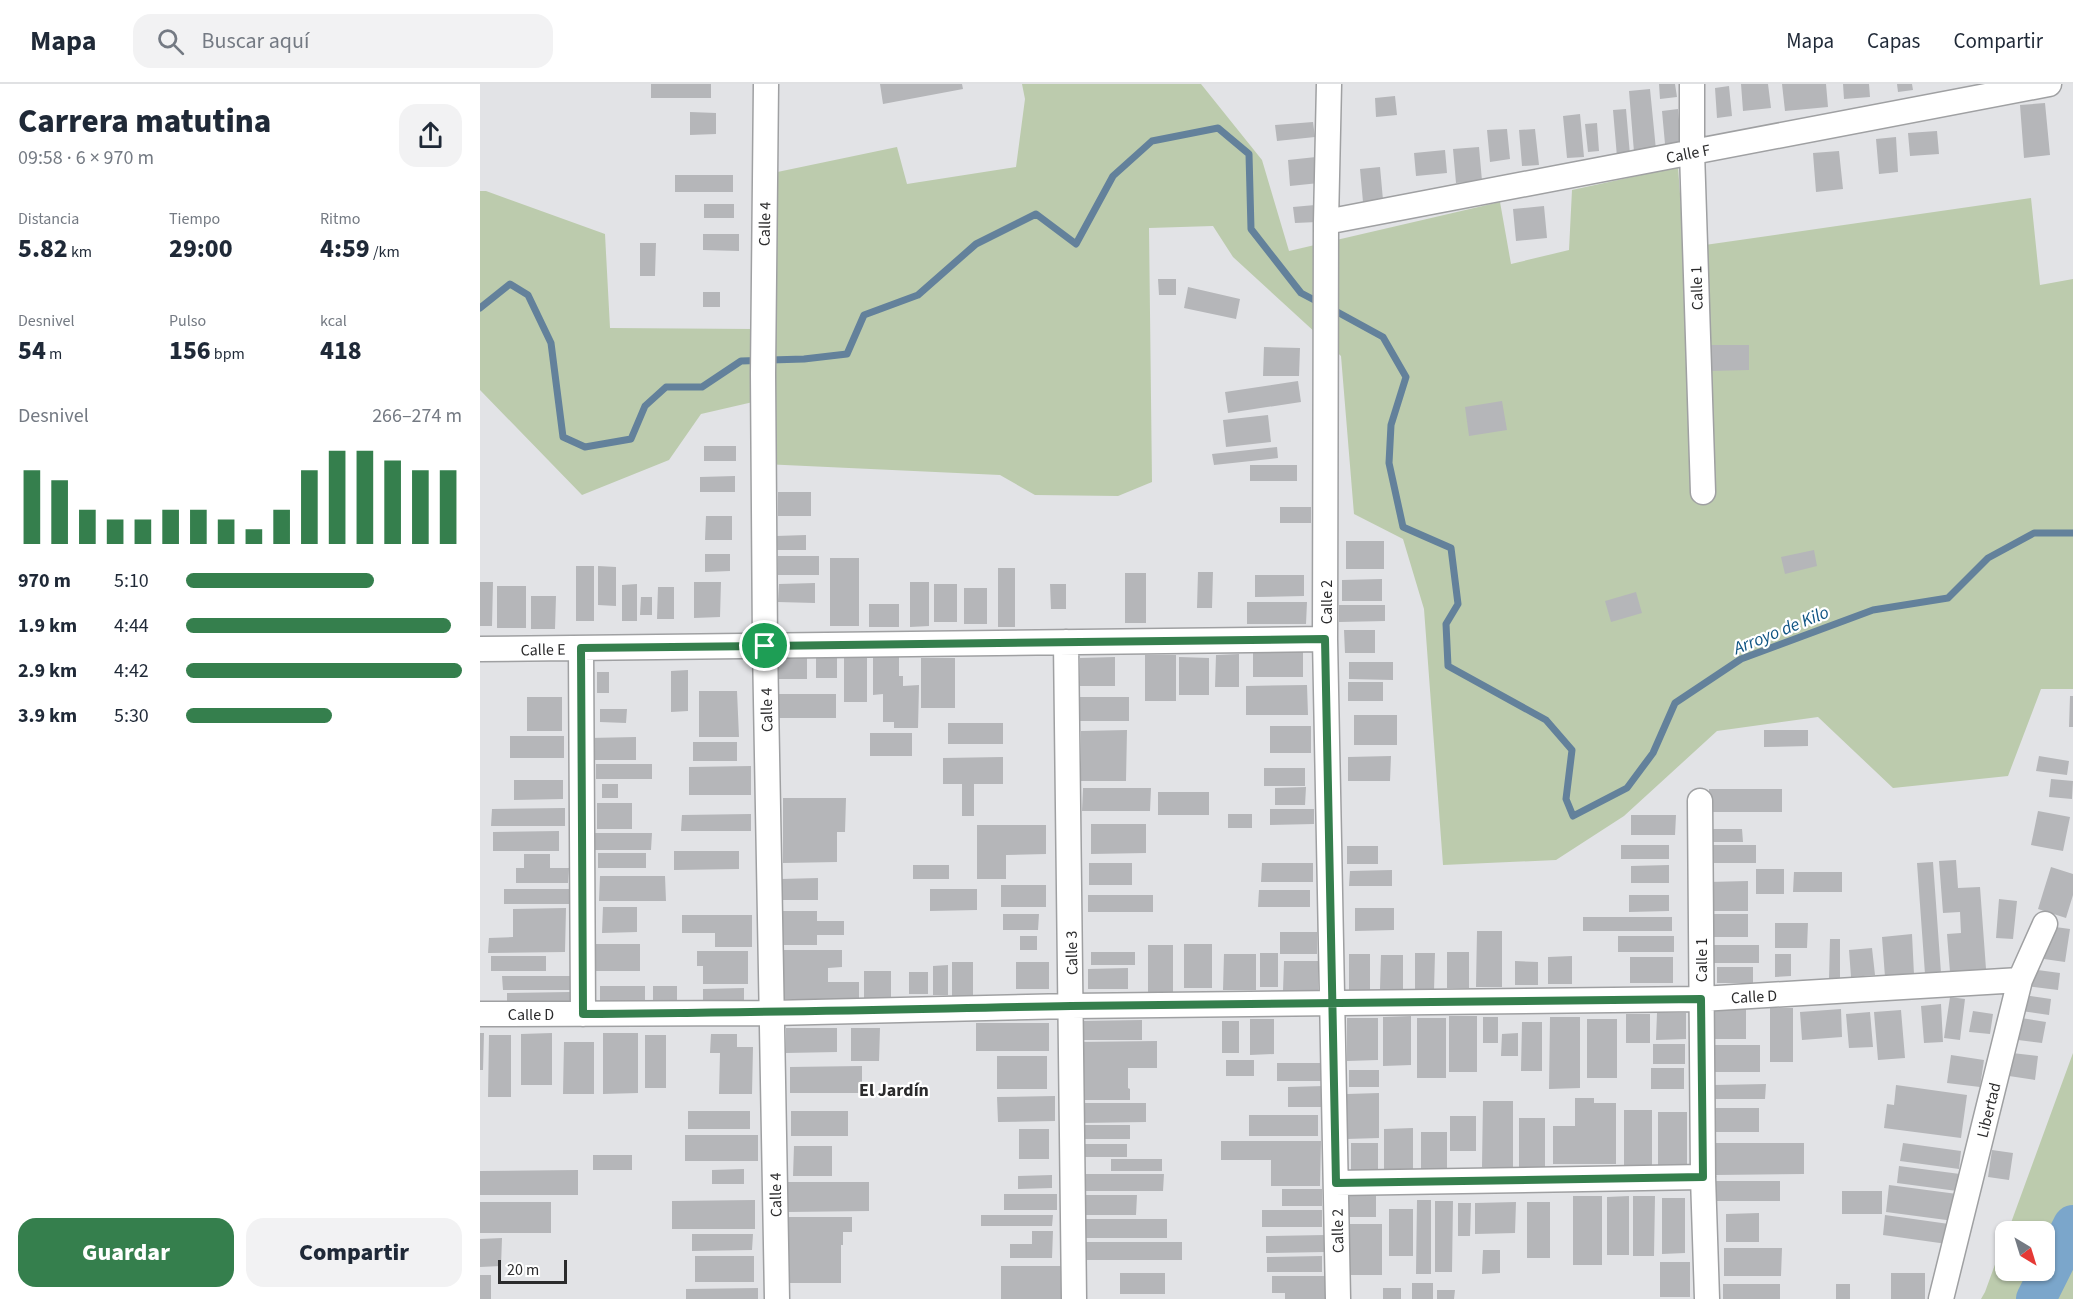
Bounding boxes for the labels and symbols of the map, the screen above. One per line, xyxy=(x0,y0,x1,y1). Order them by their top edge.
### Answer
street label: Calle F xyxy=(1664,139,1712,169)
street label: Calle 4 xyxy=(754,202,776,246)
street label: Calle 1 xyxy=(1685,265,1709,311)
street label: Calle 2 xyxy=(1316,580,1338,624)
water label: Arroyo de Kilo xyxy=(1729,600,1833,661)
pin xyxy=(739,620,790,671)
street label: Calle E xyxy=(520,639,566,661)
street label: Calle 4 xyxy=(756,688,778,732)
street label: Calle 3 xyxy=(1061,931,1083,975)
street label: Calle 1 xyxy=(1691,938,1713,982)
street label: Calle D xyxy=(1730,985,1778,1009)
street label: Calle D xyxy=(508,1004,554,1026)
district label: El Jardín xyxy=(859,1078,929,1103)
street label: Libertad xyxy=(1972,1080,2006,1140)
street label: Calle 4 xyxy=(765,1173,787,1217)
street label: Calle 2 xyxy=(1327,1209,1349,1253)
north arrow xyxy=(1995,1221,2055,1281)
scale bar xyxy=(498,1257,567,1284)

